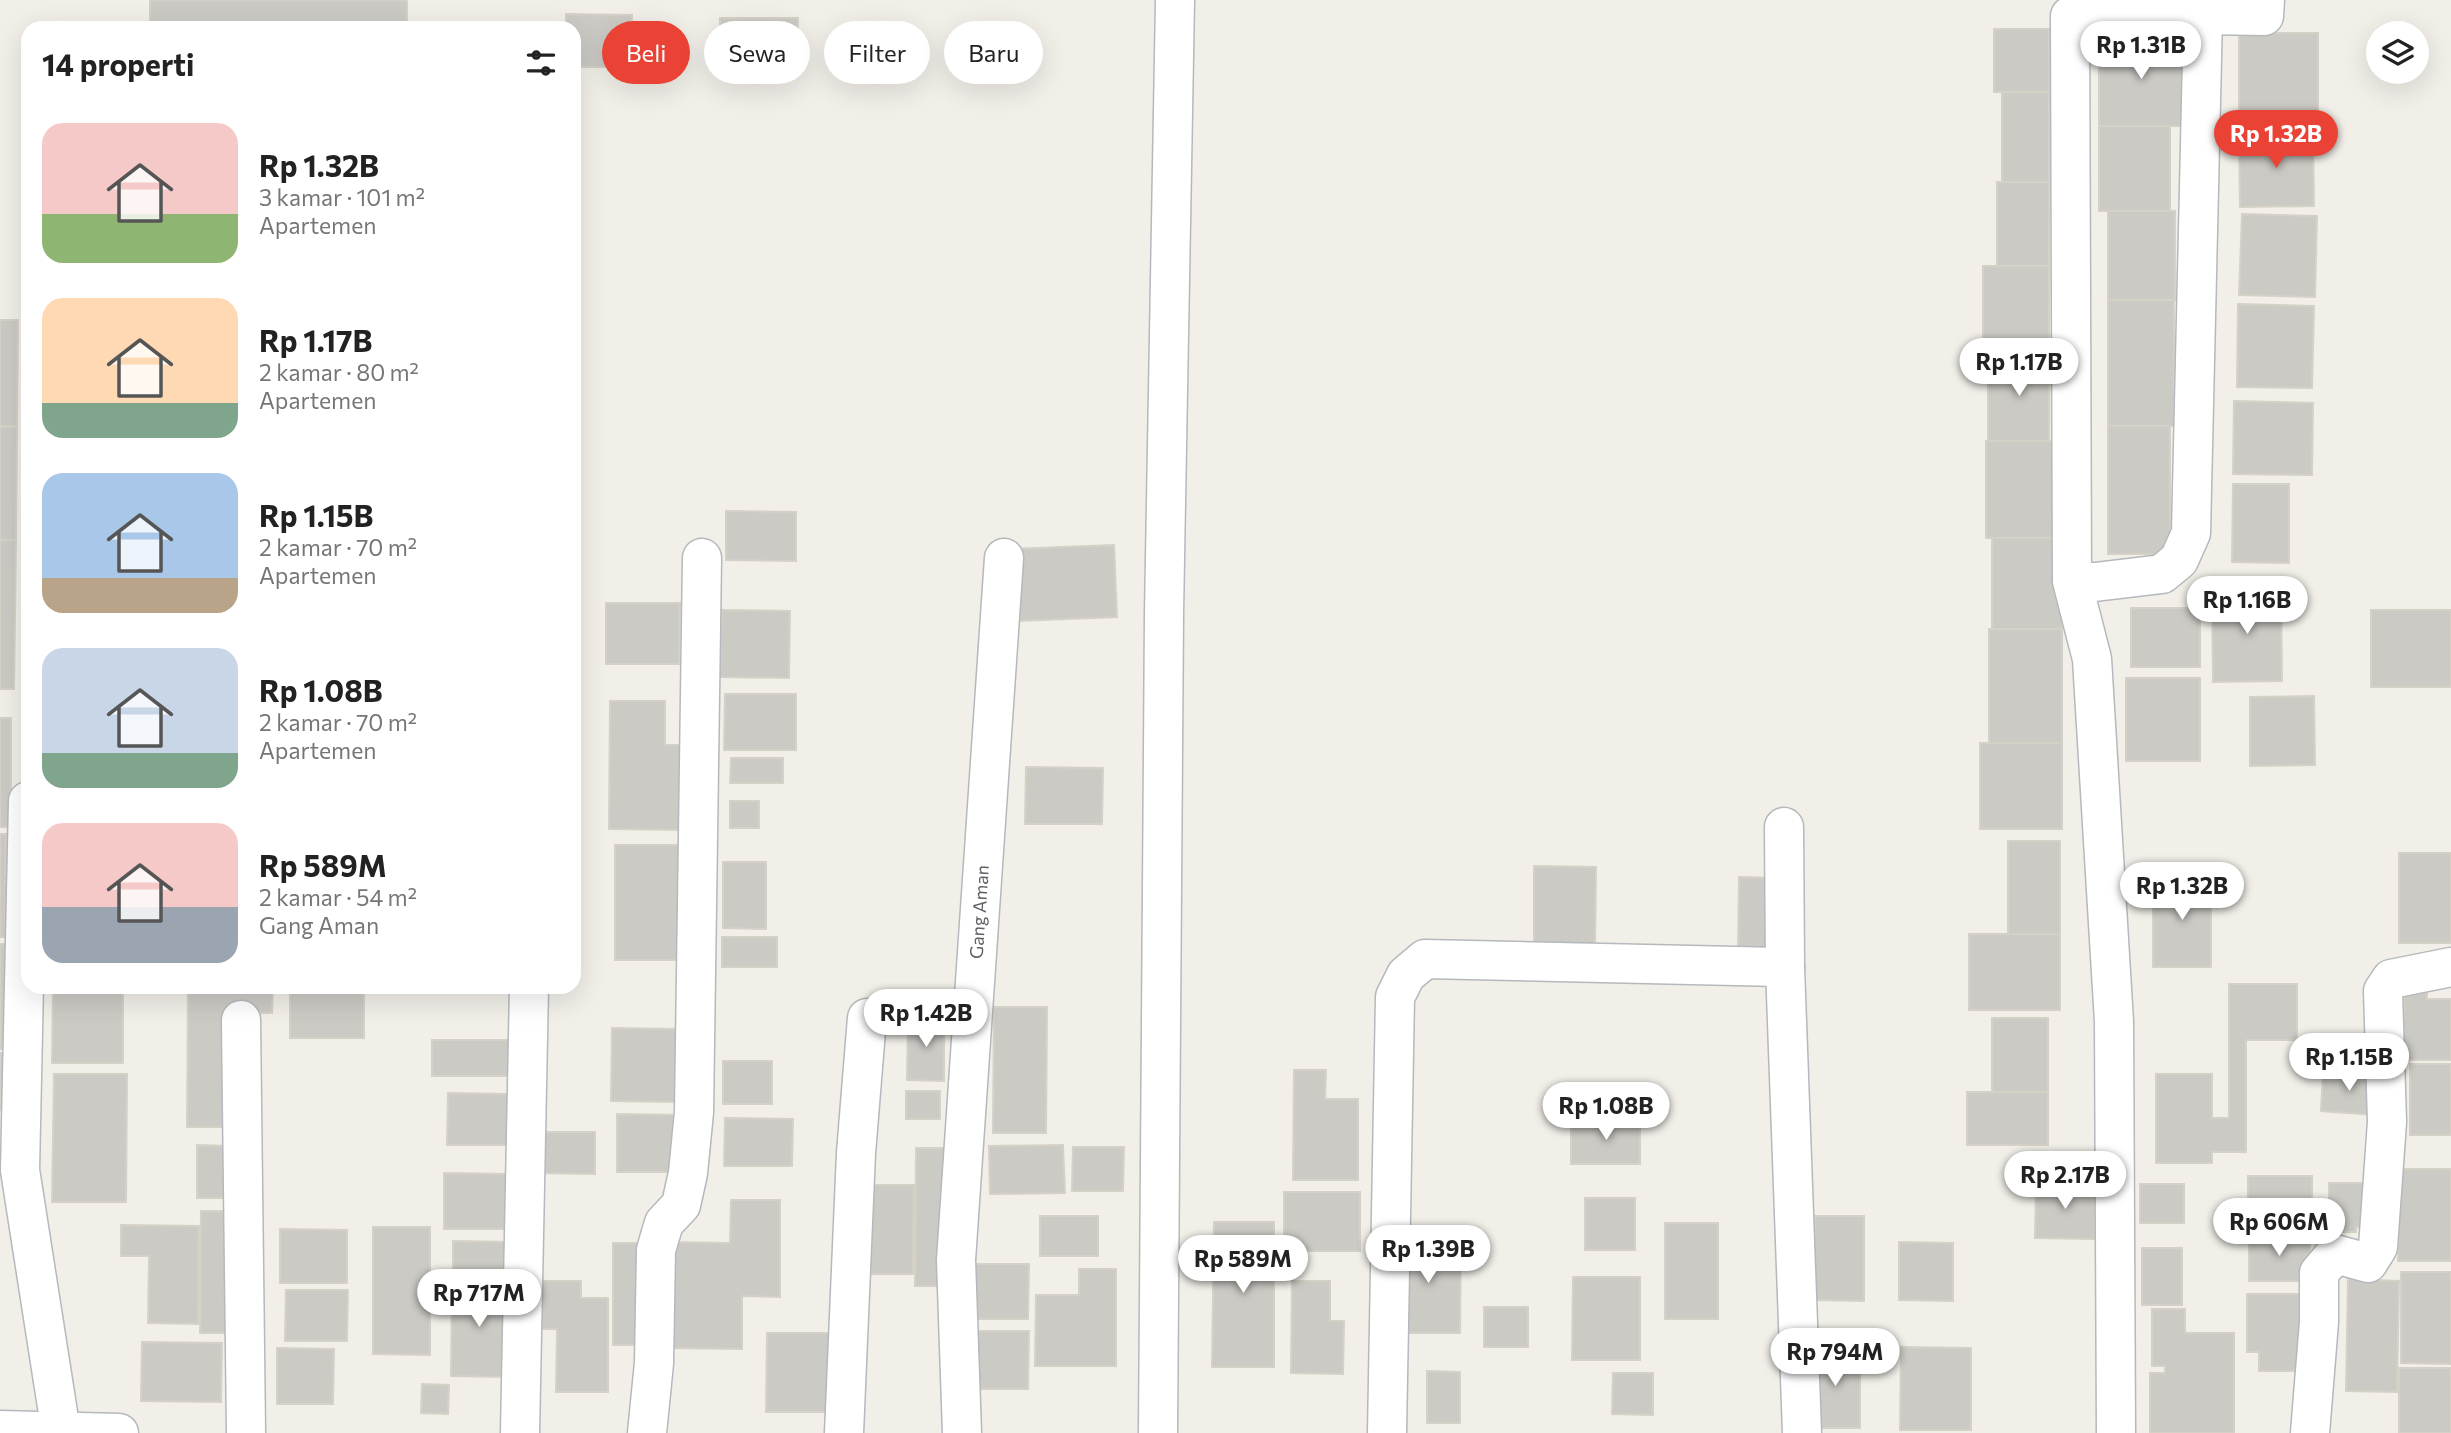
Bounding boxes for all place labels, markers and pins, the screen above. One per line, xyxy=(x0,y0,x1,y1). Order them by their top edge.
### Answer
pin: Rp 1.31B xyxy=(2069,22,2213,81)
pin: Rp 1.32B xyxy=(2204,110,2348,170)
pin: Rp 1.17B xyxy=(1947,338,2091,398)
pin: Rp 1.16B xyxy=(2175,576,2319,636)
pin: Rp 1.32B xyxy=(2110,862,2254,922)
pin: Rp 1.42B xyxy=(854,990,998,1049)
pin: Rp 1.15B xyxy=(2277,1034,2421,1093)
pin: Rp 1.08B xyxy=(1534,1082,1678,1142)
pin: Rp 2.17B xyxy=(1993,1152,2137,1211)
pin: Rp 606M xyxy=(2214,1198,2344,1258)
pin: Rp 1.39B xyxy=(1356,1226,1500,1285)
pin: Rp 589M xyxy=(1178,1236,1308,1295)
pin: Rp 717M xyxy=(414,1270,544,1329)
pin: Rp 794M xyxy=(1770,1328,1900,1388)

